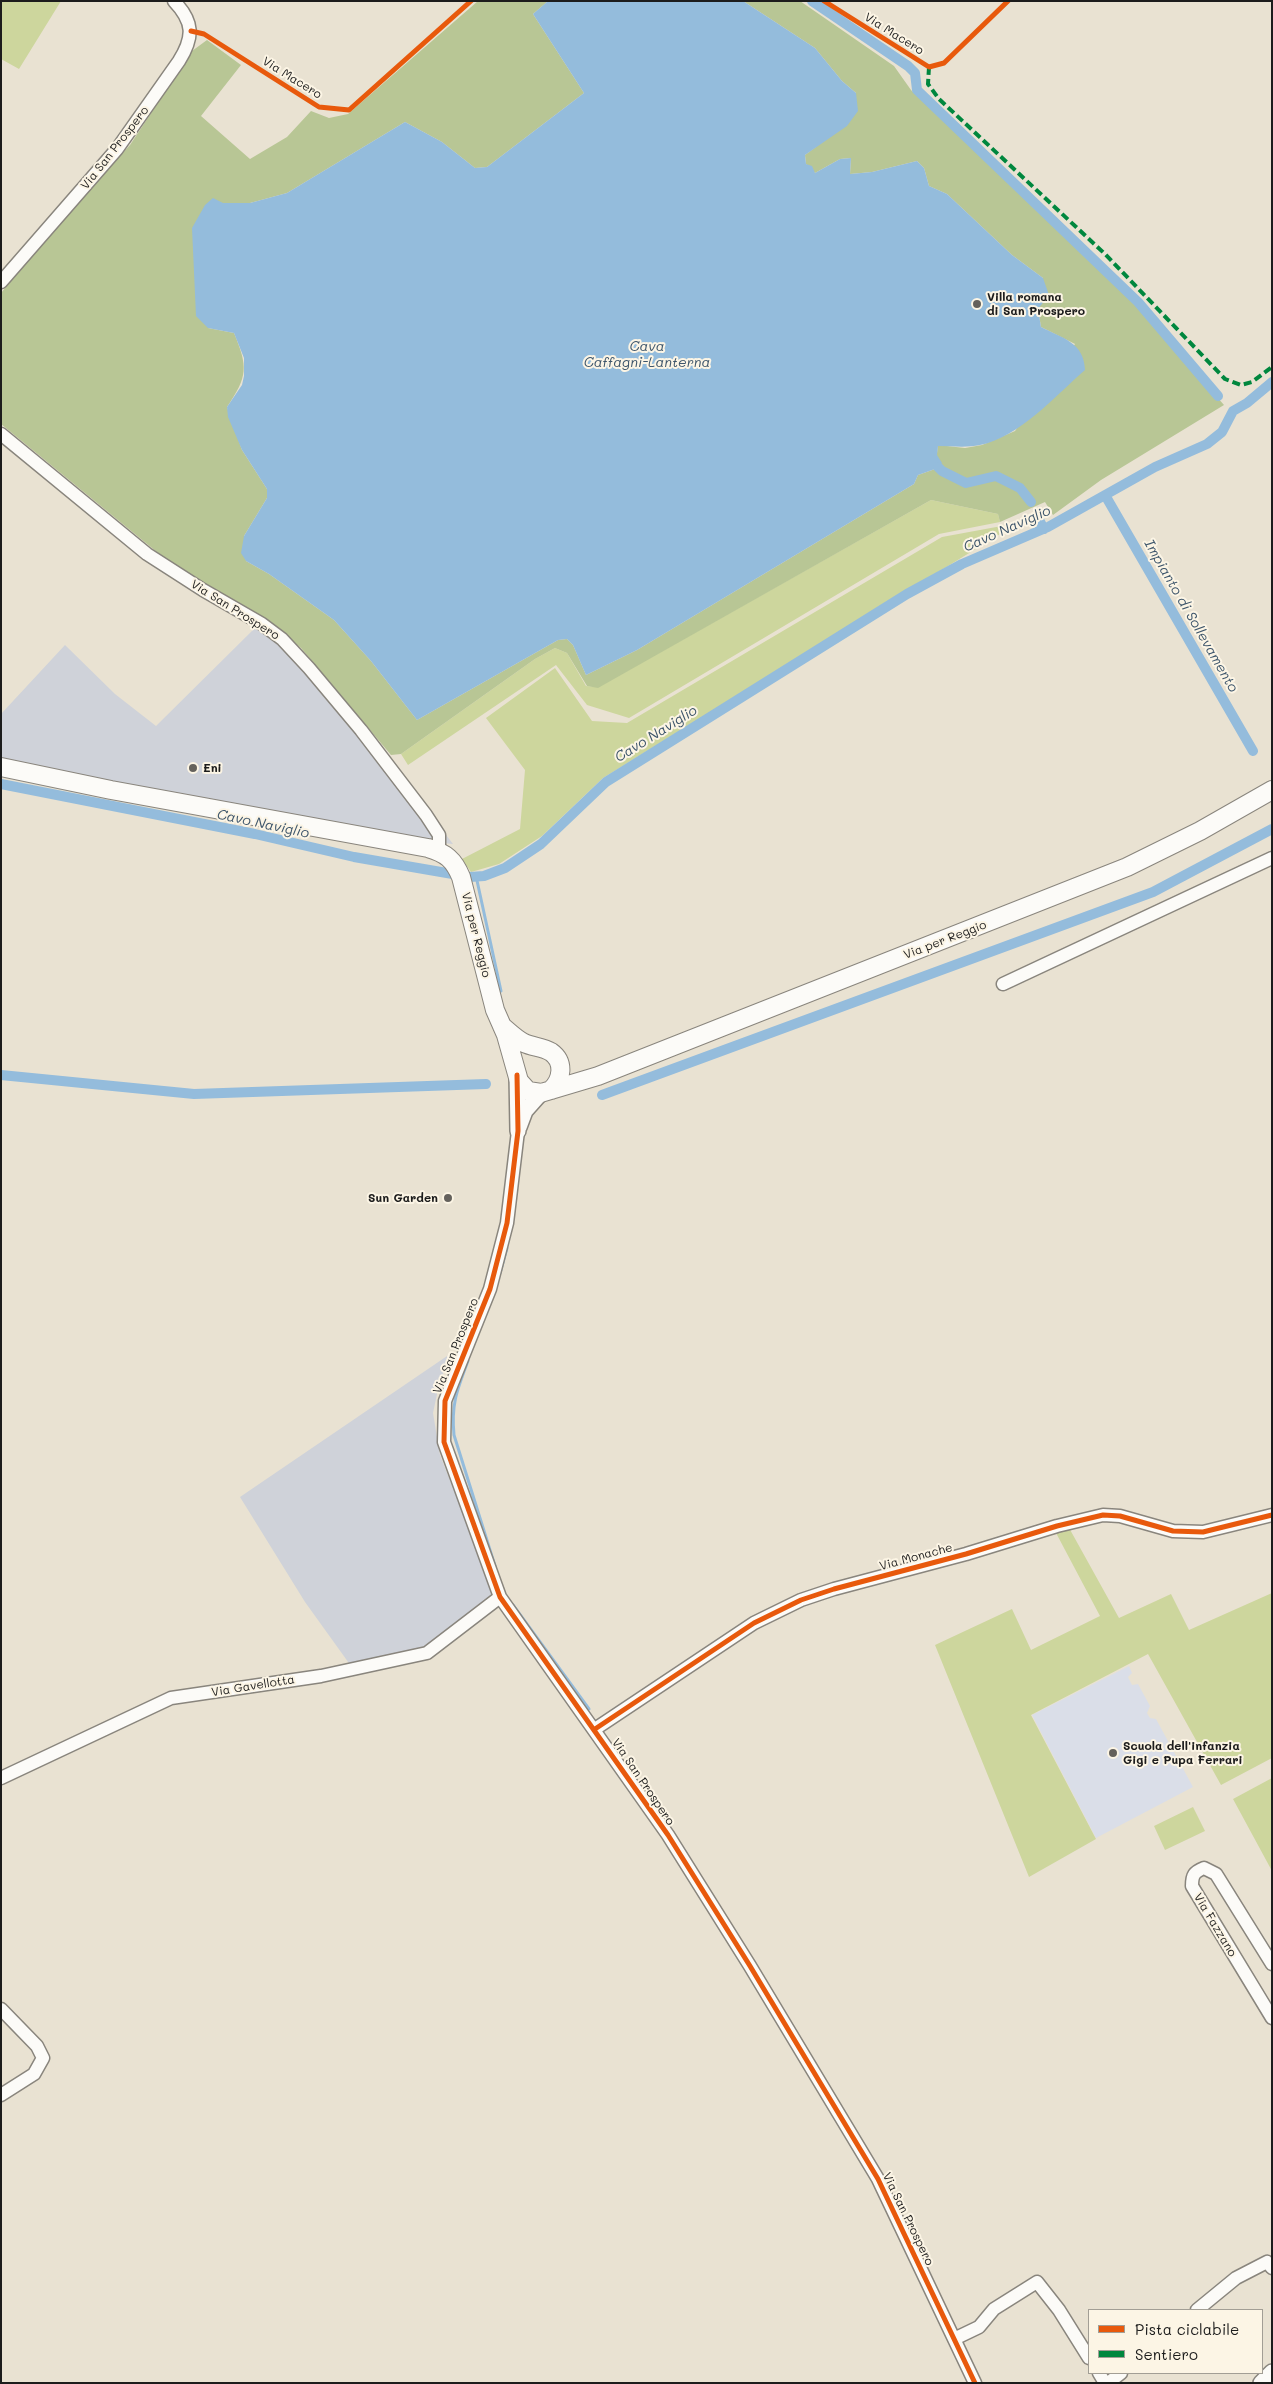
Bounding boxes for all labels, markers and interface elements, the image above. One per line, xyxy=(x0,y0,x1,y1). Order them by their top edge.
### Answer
street label: Via Macero xyxy=(862,10,926,58)
street label: Via Macero xyxy=(260,54,324,102)
street label: Via San Prospero xyxy=(78,103,152,193)
place label: Villa romana di San Prospero xyxy=(987,290,1085,318)
marker: Villa romana di San Prospero xyxy=(971,298,983,310)
water label: Cava Caffagni-Lanterna xyxy=(584,339,710,372)
water label: Cavo Naviglio xyxy=(961,502,1053,556)
water label: Impianto di Sollevamento xyxy=(1140,537,1242,695)
street label: Via San Prospero xyxy=(188,577,282,643)
water label: Cavo Naviglio xyxy=(612,702,700,766)
place label: Eni xyxy=(203,761,222,775)
marker: Eni xyxy=(187,762,199,774)
water label: Cavo Naviglio xyxy=(215,806,311,842)
street label: Via per Reggio xyxy=(458,891,494,979)
street label: Via per Reggio xyxy=(902,918,988,962)
place label: Sun Garden xyxy=(368,1191,438,1205)
marker: Sun Garden xyxy=(442,1192,454,1204)
street label: Via San Prospero xyxy=(430,1296,482,1396)
street label: Via Monache xyxy=(878,1540,954,1574)
street label: Via Gavellotta xyxy=(210,1672,296,1700)
street label: Via San Prospero xyxy=(609,1736,677,1828)
place label: Scuola dell'infanzia Gigi e Pupa Ferrari xyxy=(1123,1739,1243,1767)
marker: Scuola dell'infanzia Gigi e Pupa Ferrari xyxy=(1107,1747,1119,1759)
street label: Via Fazzano xyxy=(1190,1891,1240,1959)
street label: Via San Prospero xyxy=(879,2170,937,2268)
legend xyxy=(1088,2309,1263,2374)
text: Pista ciclabile xyxy=(1135,2319,1239,2339)
text: Sentiero xyxy=(1135,2344,1198,2364)

